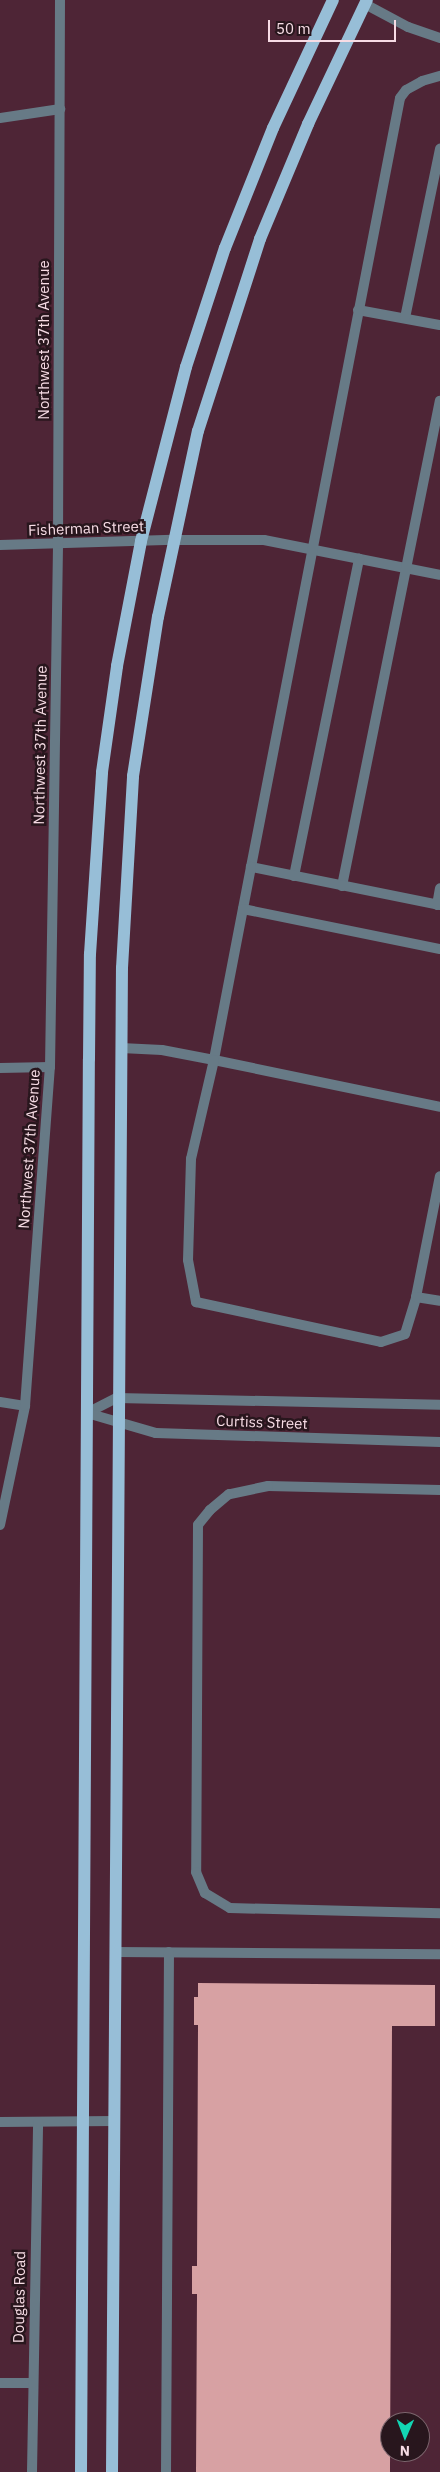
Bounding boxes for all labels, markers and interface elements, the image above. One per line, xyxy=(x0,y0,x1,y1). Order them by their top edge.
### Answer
scale bar xyxy=(270,10,398,42)
text: 50 m xyxy=(276,19,311,38)
street label: Northwest 37th Avenue xyxy=(35,260,53,420)
street label: Fisherman Street xyxy=(28,517,144,539)
street label: Northwest 37th Avenue xyxy=(30,665,50,825)
street label: Northwest 37th Avenue xyxy=(14,1069,44,1229)
street label: Curtiss Street xyxy=(216,1411,308,1433)
street label: Douglas Road xyxy=(9,2251,29,2343)
north arrow xyxy=(380,2412,430,2462)
text: N xyxy=(400,2442,410,2460)

